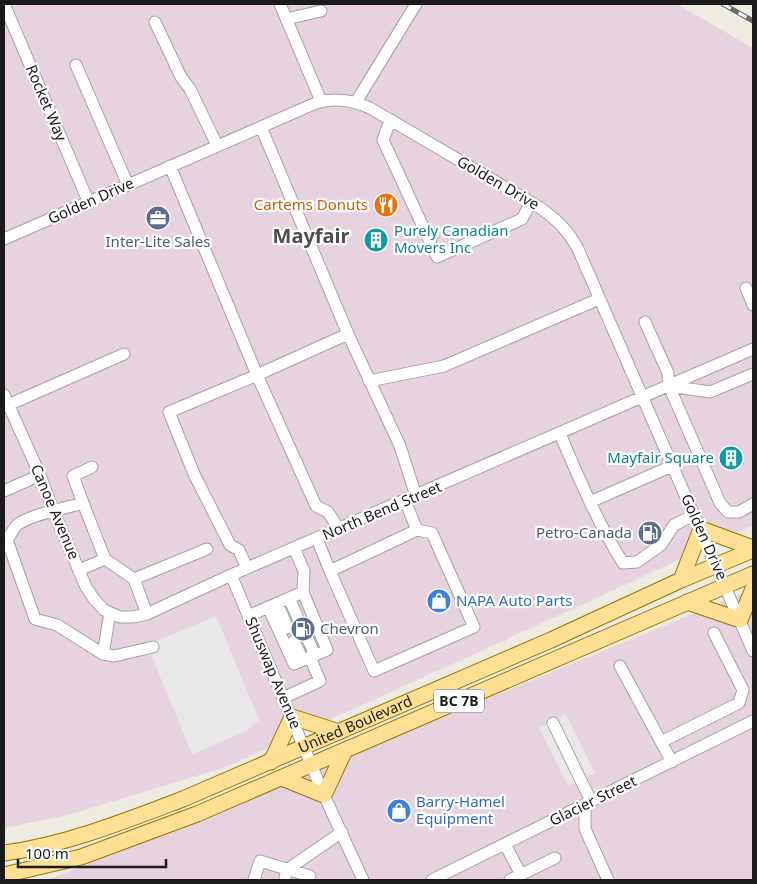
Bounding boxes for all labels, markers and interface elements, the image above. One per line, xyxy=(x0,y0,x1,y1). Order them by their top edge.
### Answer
street label: Rocket Way xyxy=(22,61,72,144)
street label: Golden Drive xyxy=(454,151,543,214)
street label: Golden Drive xyxy=(45,172,137,228)
restaurant icon: Cartems Donuts xyxy=(373,192,399,218)
place label: Cartems Donuts xyxy=(254,194,368,214)
office icon: Inter-Lite Sales xyxy=(145,205,171,231)
place label: Purely Canadian Movers Inc xyxy=(394,220,508,257)
district label: Mayfair xyxy=(273,222,350,249)
building icon: Purely Canadian Movers Inc xyxy=(363,227,389,253)
place label: Inter-Lite Sales xyxy=(106,231,210,251)
building icon: Mayfair Square xyxy=(718,445,744,471)
place label: Mayfair Square xyxy=(607,447,714,467)
street label: Canoe Avenue xyxy=(27,461,85,562)
street label: North Bend Street xyxy=(319,476,445,544)
street label: Golden Drive xyxy=(677,491,733,583)
fuel station icon: Petro-Canada xyxy=(637,520,663,546)
place label: Petro-Canada xyxy=(536,522,632,542)
shop icon: NAPA Auto Parts xyxy=(426,588,452,614)
place label: NAPA Auto Parts xyxy=(456,590,572,610)
street label: Shuswap Avenue xyxy=(241,613,307,732)
fuel station icon: Chevron xyxy=(290,616,316,642)
place label: Chevron xyxy=(320,618,379,638)
road number: BC 7B xyxy=(434,689,484,712)
street label: United Boulevard xyxy=(295,690,415,757)
street label: Glacier Street xyxy=(546,770,640,830)
place label: Barry-Hamel Equipment xyxy=(416,791,505,828)
shop icon: Barry-Hamel Equipment xyxy=(386,798,412,824)
scale bar xyxy=(18,836,165,868)
text: 100 m xyxy=(25,843,69,863)

